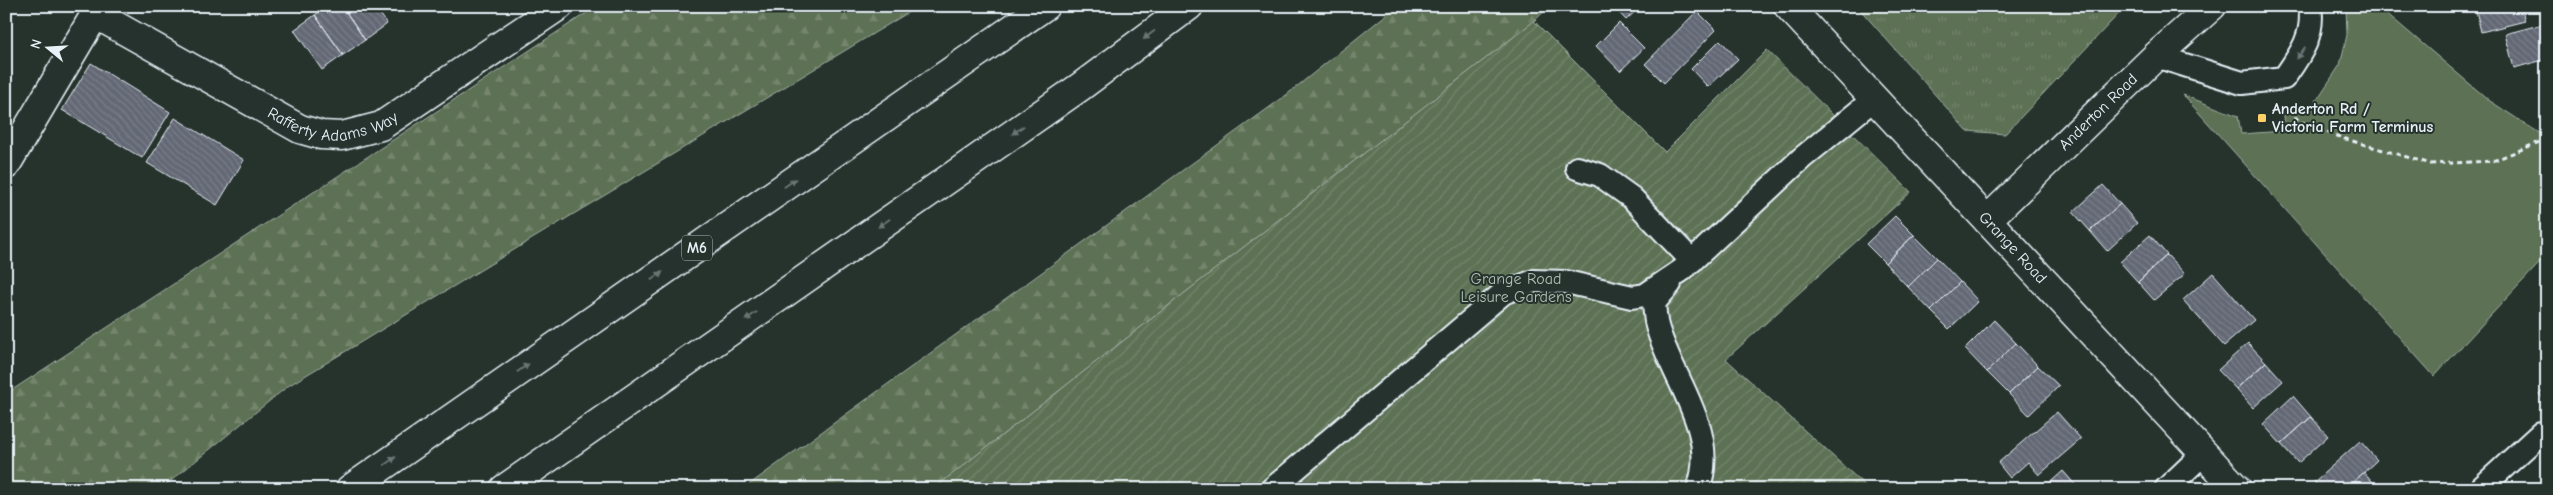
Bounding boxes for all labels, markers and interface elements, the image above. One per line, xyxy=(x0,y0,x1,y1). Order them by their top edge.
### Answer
north arrow xyxy=(22,22,72,72)
one-way arrow xyxy=(1142,30,1156,40)
text: N xyxy=(27,37,46,51)
one-way arrow xyxy=(2296,46,2306,59)
street label: Anderton Road xyxy=(2055,70,2141,154)
street label: Rafferty Adams Way xyxy=(262,98,400,122)
place label: Anderton Rd / Victoria Farm Terminus xyxy=(2272,100,2434,136)
text: Rafferty Adams Way xyxy=(264,104,402,145)
marker: Anderton Rd / Victoria Farm Terminus xyxy=(2256,112,2268,124)
one-way arrow xyxy=(1011,125,1024,135)
one-way arrow xyxy=(784,178,797,188)
street label: Grange Road xyxy=(1975,208,2050,287)
one-way arrow xyxy=(877,218,891,228)
road number: M6 xyxy=(682,236,712,260)
park label: Grange Road Leisure Gardens xyxy=(1460,270,1572,306)
one-way arrow xyxy=(650,271,664,281)
one-way arrow xyxy=(744,311,758,321)
one-way arrow xyxy=(516,363,530,373)
one-way arrow xyxy=(383,456,397,466)

